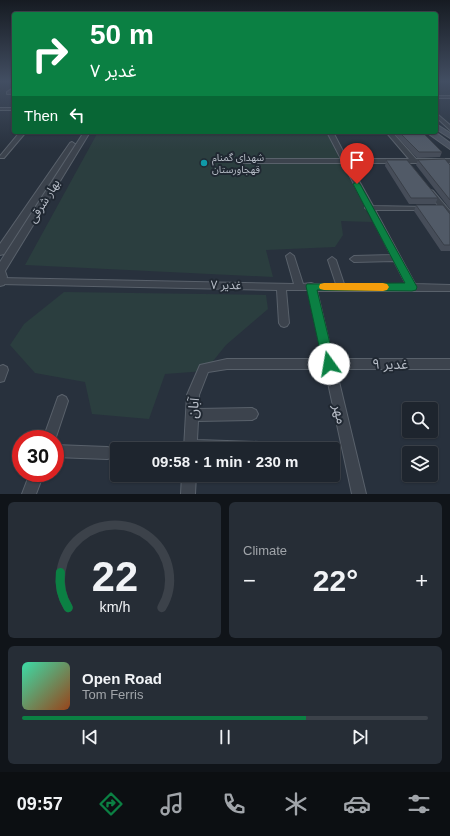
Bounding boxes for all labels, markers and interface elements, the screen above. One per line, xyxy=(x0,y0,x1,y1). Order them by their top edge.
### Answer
text: 50 m xyxy=(90,19,154,50)
icon: right xyxy=(24,28,76,80)
text: غدیر ۷ xyxy=(90,61,136,81)
icon: left xyxy=(66,104,88,126)
text: Then xyxy=(24,107,58,124)
pin xyxy=(340,143,374,184)
icon: arrive xyxy=(346,149,368,171)
place label: شهدای گمنام قهجاورستان xyxy=(212,152,264,176)
marker: شهدای گمنام قهجاورستان xyxy=(199,158,209,168)
street label: بهار شرقی xyxy=(25,177,63,225)
street label: غدیر ۷ xyxy=(210,278,242,292)
position arrow xyxy=(308,343,350,385)
street label: غدیر ۹ xyxy=(372,356,408,373)
street label: آبان xyxy=(184,396,203,419)
street label: مهر xyxy=(329,401,350,426)
map controls xyxy=(402,402,438,482)
button: search xyxy=(402,402,438,438)
speed limit sign: 30 xyxy=(12,430,64,482)
button: layers xyxy=(402,446,438,482)
text: 09:58 · 1 min · 230 m xyxy=(152,453,298,470)
text: Climate xyxy=(243,543,287,558)
text: 22 xyxy=(91,553,138,600)
text: 22° xyxy=(313,564,358,597)
text: − xyxy=(243,568,256,593)
text: + xyxy=(415,568,428,593)
text: km/h xyxy=(99,599,130,615)
text: Open Road xyxy=(82,670,162,687)
text: Tom Ferris xyxy=(82,687,143,702)
icon: previous xyxy=(79,726,101,748)
icon: pause xyxy=(214,726,236,748)
icon: next xyxy=(349,726,371,748)
icon: directions xyxy=(97,790,125,818)
icon: music xyxy=(158,790,186,818)
icon: phone xyxy=(220,790,248,818)
icon: climate xyxy=(282,790,310,818)
icon: car xyxy=(343,790,371,818)
icon: filters xyxy=(405,790,433,818)
text: 09:57 xyxy=(17,794,63,814)

